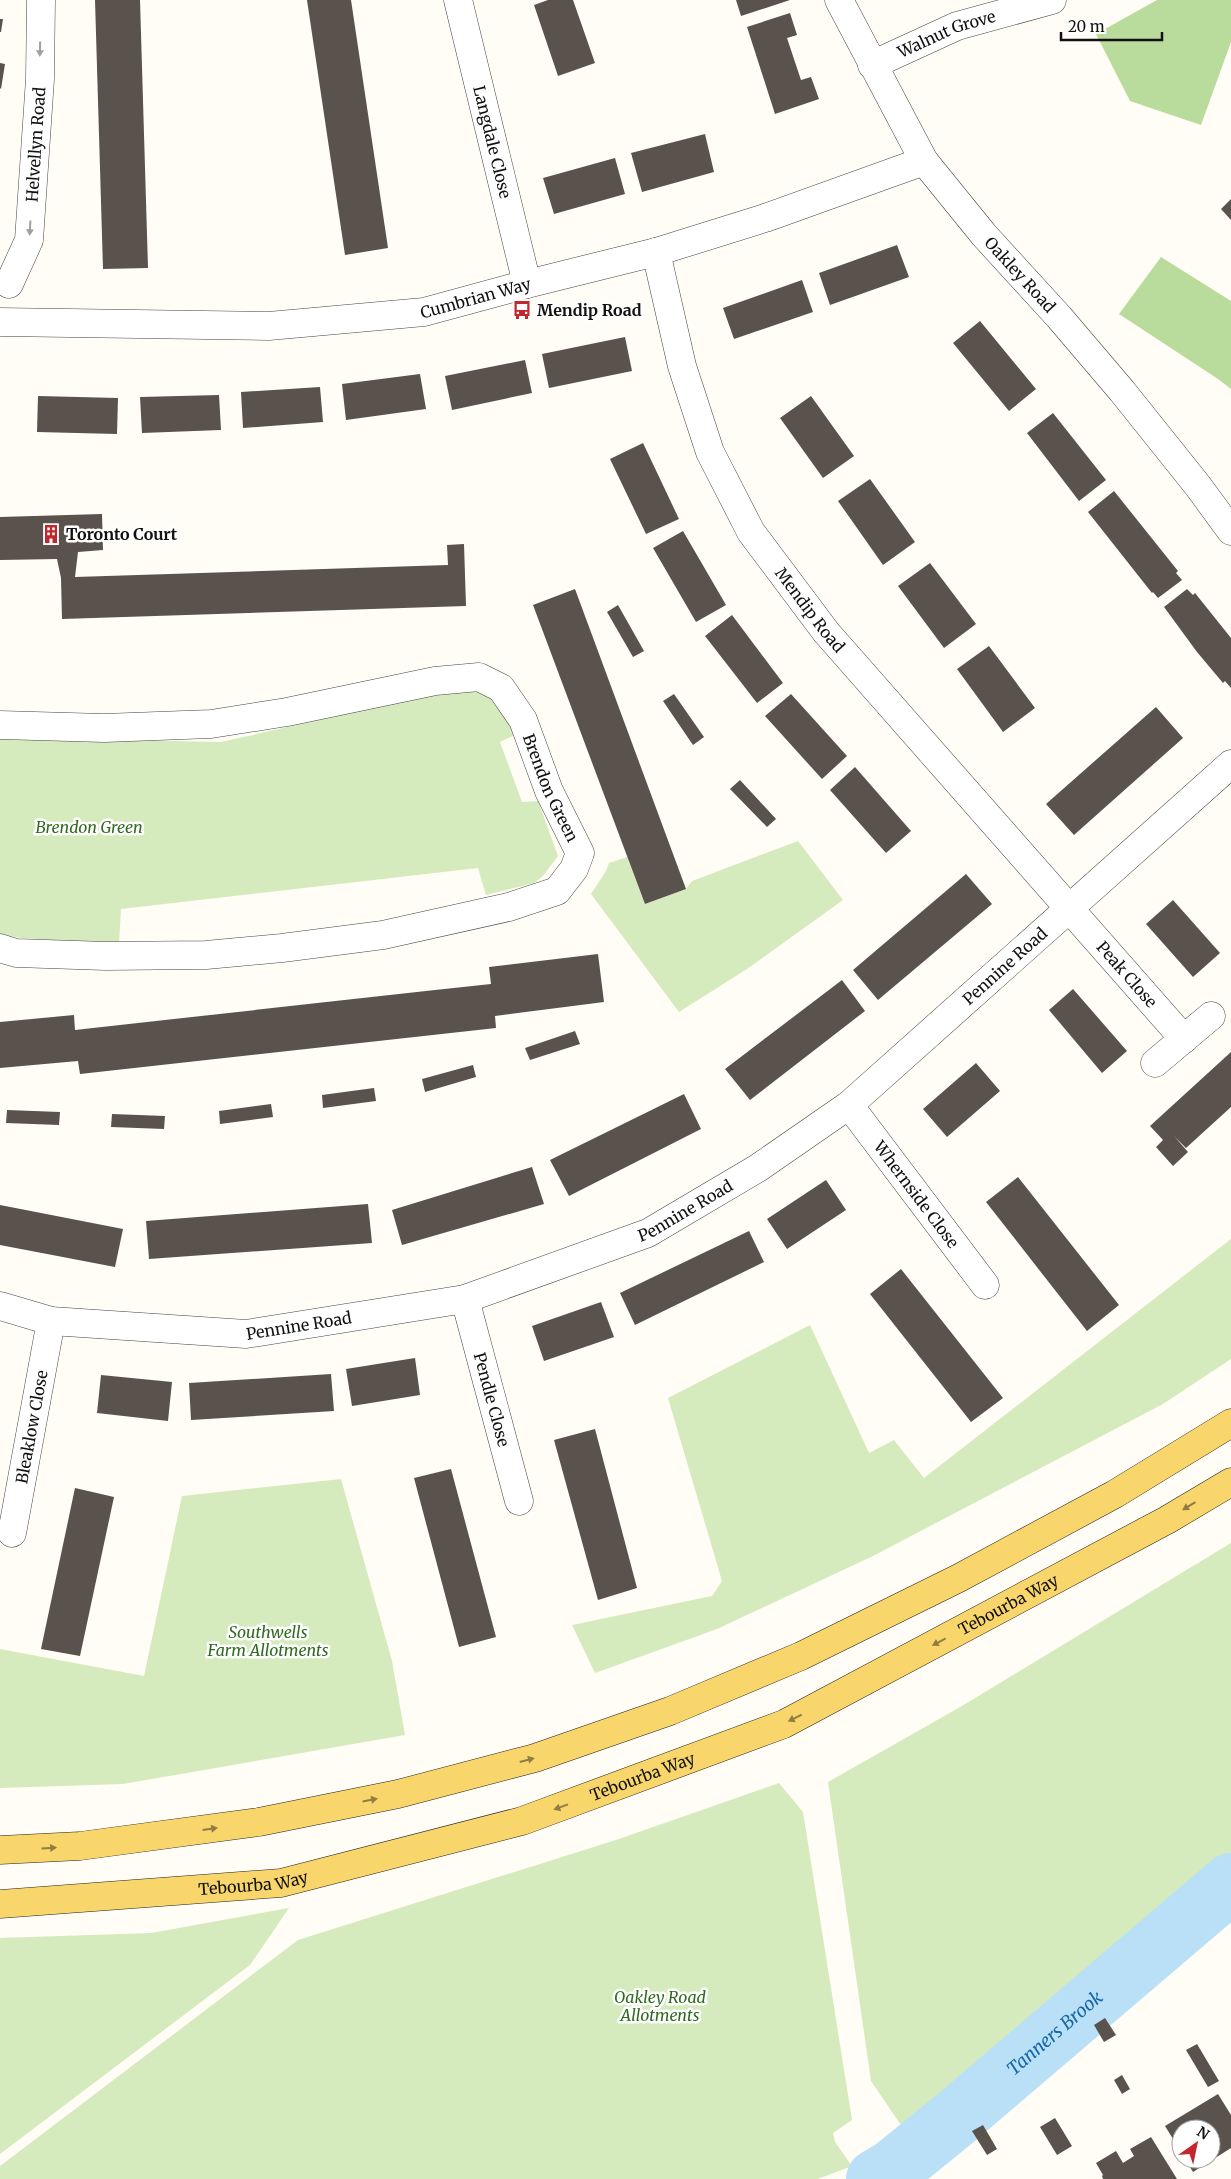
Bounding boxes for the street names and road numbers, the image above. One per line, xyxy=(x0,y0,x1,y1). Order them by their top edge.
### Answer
street label: Walnut Grove xyxy=(893,6,998,62)
street label: Langdale Close xyxy=(469,83,516,200)
street label: Helvellyn Road xyxy=(22,86,49,203)
street label: Oakley Road xyxy=(981,233,1060,317)
street label: Cumbrian Way xyxy=(418,273,534,323)
street label: Mendip Road xyxy=(771,563,849,657)
street label: Brendon Green xyxy=(519,731,583,845)
street label: Pennine Road xyxy=(958,923,1051,1009)
street label: Peak Close xyxy=(1092,937,1162,1012)
street label: Whernside Close xyxy=(869,1136,963,1252)
street label: Pennine Road xyxy=(635,1175,736,1246)
street label: Pennine Road xyxy=(245,1307,353,1344)
street label: Pendle Close xyxy=(470,1350,514,1449)
street label: Bleaklow Close xyxy=(11,1368,52,1485)
street label: Tebourba Way xyxy=(955,1570,1062,1639)
street label: Tebourba Way xyxy=(587,1748,698,1805)
street label: Tebourba Way xyxy=(198,1866,311,1899)

